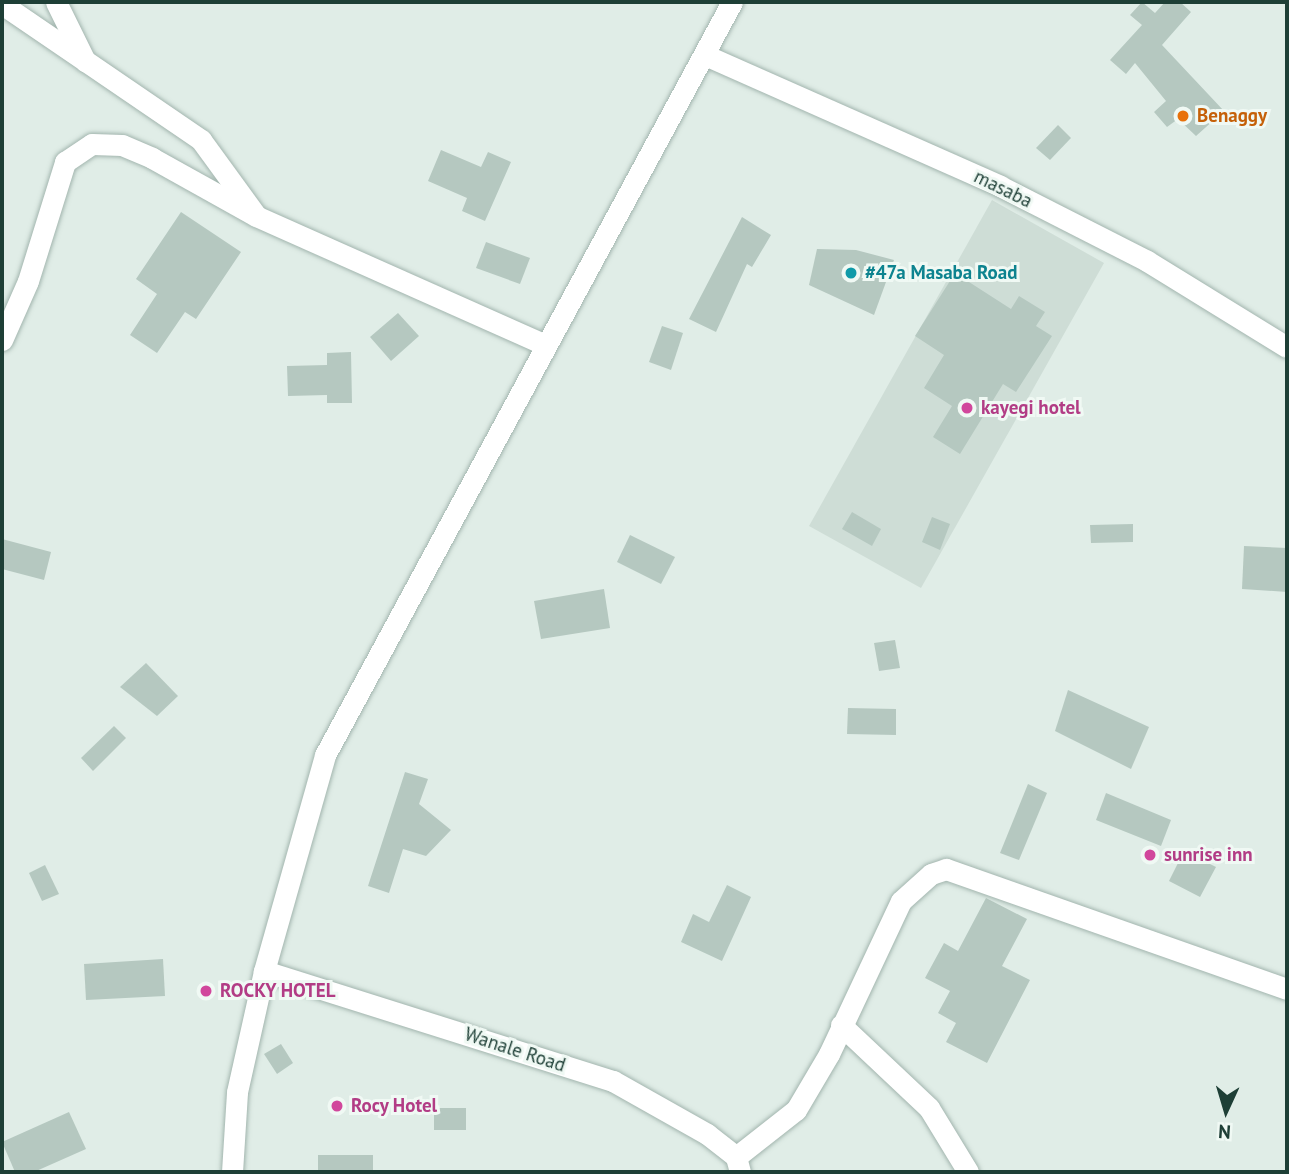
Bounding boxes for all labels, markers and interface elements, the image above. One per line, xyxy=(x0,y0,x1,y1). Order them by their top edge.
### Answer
place label: Benaggy xyxy=(1197,105,1267,127)
marker: Benaggy xyxy=(1175,108,1191,124)
street label: masaba xyxy=(970,165,1036,213)
place label: #47a Masaba Road xyxy=(865,262,1017,284)
marker: #47a Masaba Road xyxy=(843,265,859,281)
place label: kayegi hotel xyxy=(981,397,1081,419)
marker: kayegi hotel xyxy=(959,400,975,416)
place label: sunrise inn xyxy=(1164,844,1253,866)
marker: sunrise inn xyxy=(1142,847,1158,863)
place label: ROCKY HOTEL xyxy=(220,980,336,1002)
marker: ROCKY HOTEL xyxy=(198,983,214,999)
street label: Wanale Road xyxy=(462,1023,568,1077)
north arrow xyxy=(1191,1076,1261,1146)
place label: Rocy Hotel xyxy=(351,1095,438,1117)
marker: Rocy Hotel xyxy=(329,1098,345,1114)
text: N xyxy=(1217,1120,1232,1144)

